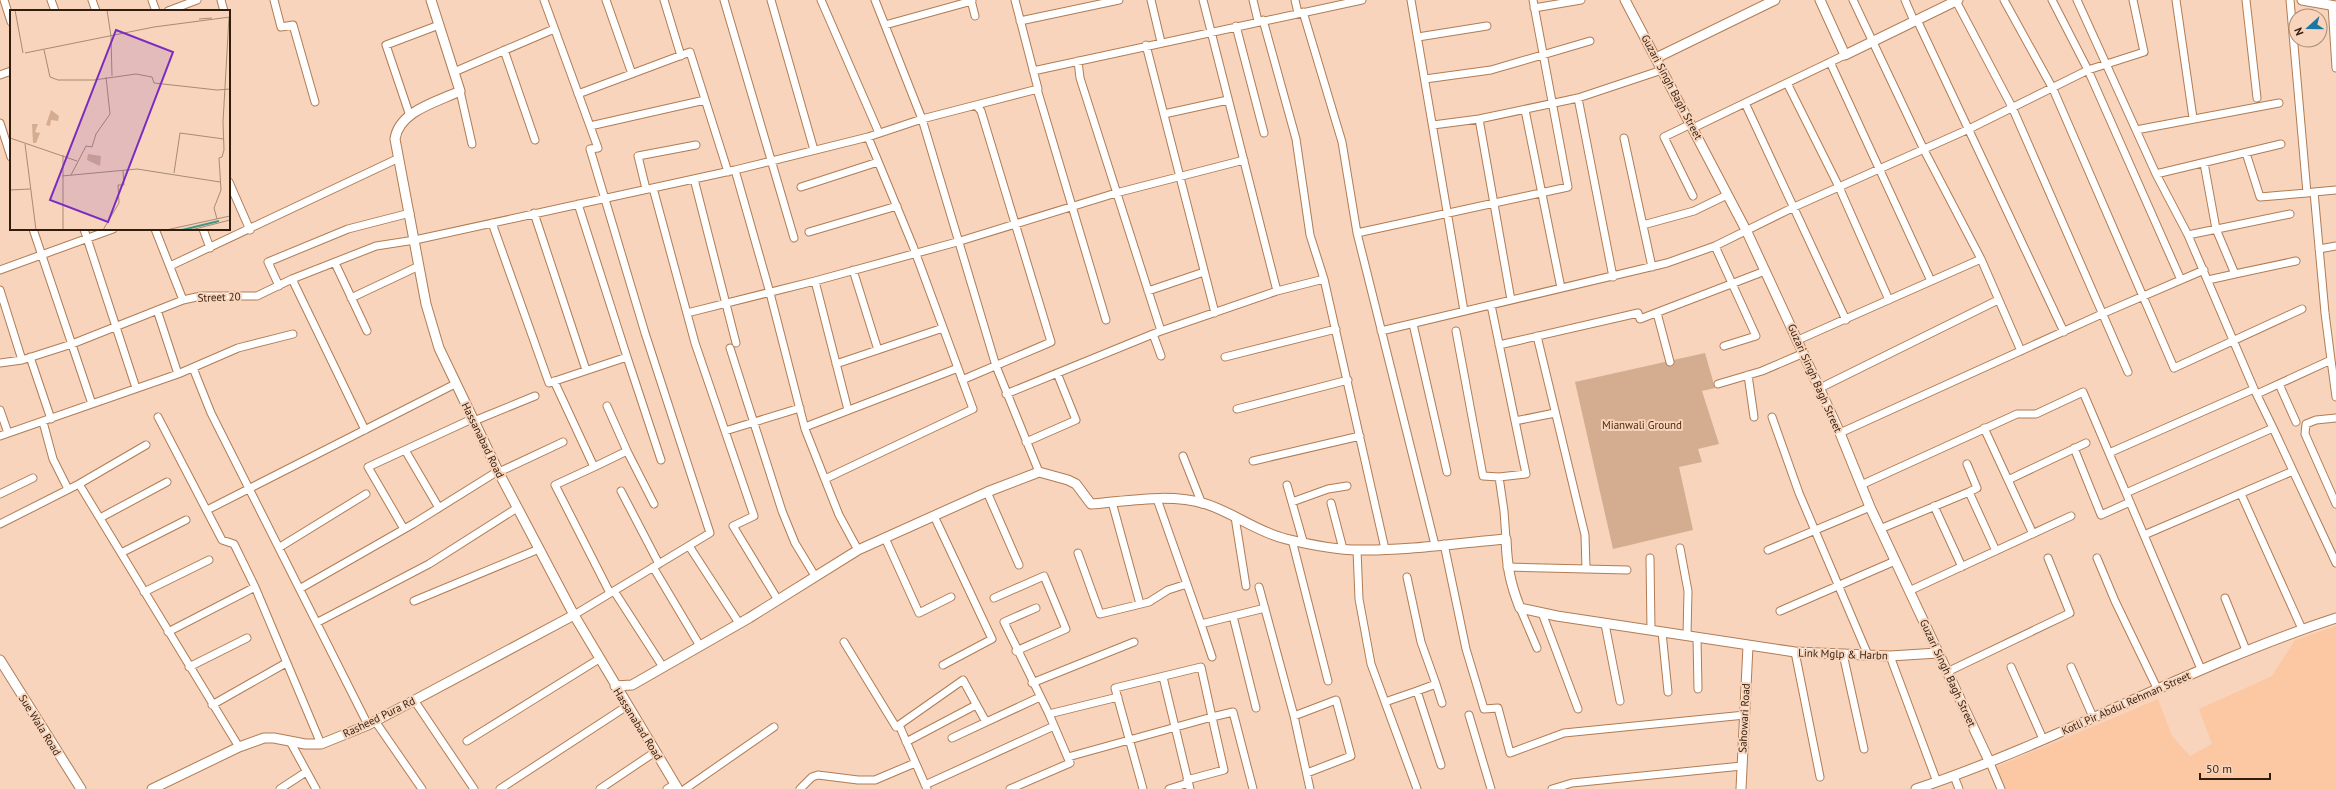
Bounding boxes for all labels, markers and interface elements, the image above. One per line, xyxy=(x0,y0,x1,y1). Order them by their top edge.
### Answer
north arrow xyxy=(2288,8,2328,48)
inset map xyxy=(10,10,230,230)
text: N xyxy=(2291,26,2306,37)
street label: Guzari Singh Bagh Street xyxy=(1638,32,1706,142)
street label: Street 20 xyxy=(197,289,241,305)
street label: Guzari Singh Bagh Street xyxy=(1785,322,1845,435)
street label: Hassanabad Road xyxy=(459,400,507,480)
park label: Mianwali Ground xyxy=(1602,418,1682,432)
street label: Guzari Singh Bagh Street xyxy=(1917,617,1979,729)
street label: Link Mglp & Harbn xyxy=(1798,645,1888,663)
street label: Kotli Pir Abdul Rehman Street xyxy=(2059,668,2193,738)
street label: Sahowari Road xyxy=(1735,683,1753,753)
street label: Hassanabad Road xyxy=(610,685,666,763)
street label: Sue Wala Road xyxy=(16,692,64,758)
street label: Rasheed Pura Rd xyxy=(341,693,418,741)
scale bar xyxy=(2200,755,2270,781)
text: 50 m xyxy=(2206,761,2232,776)

